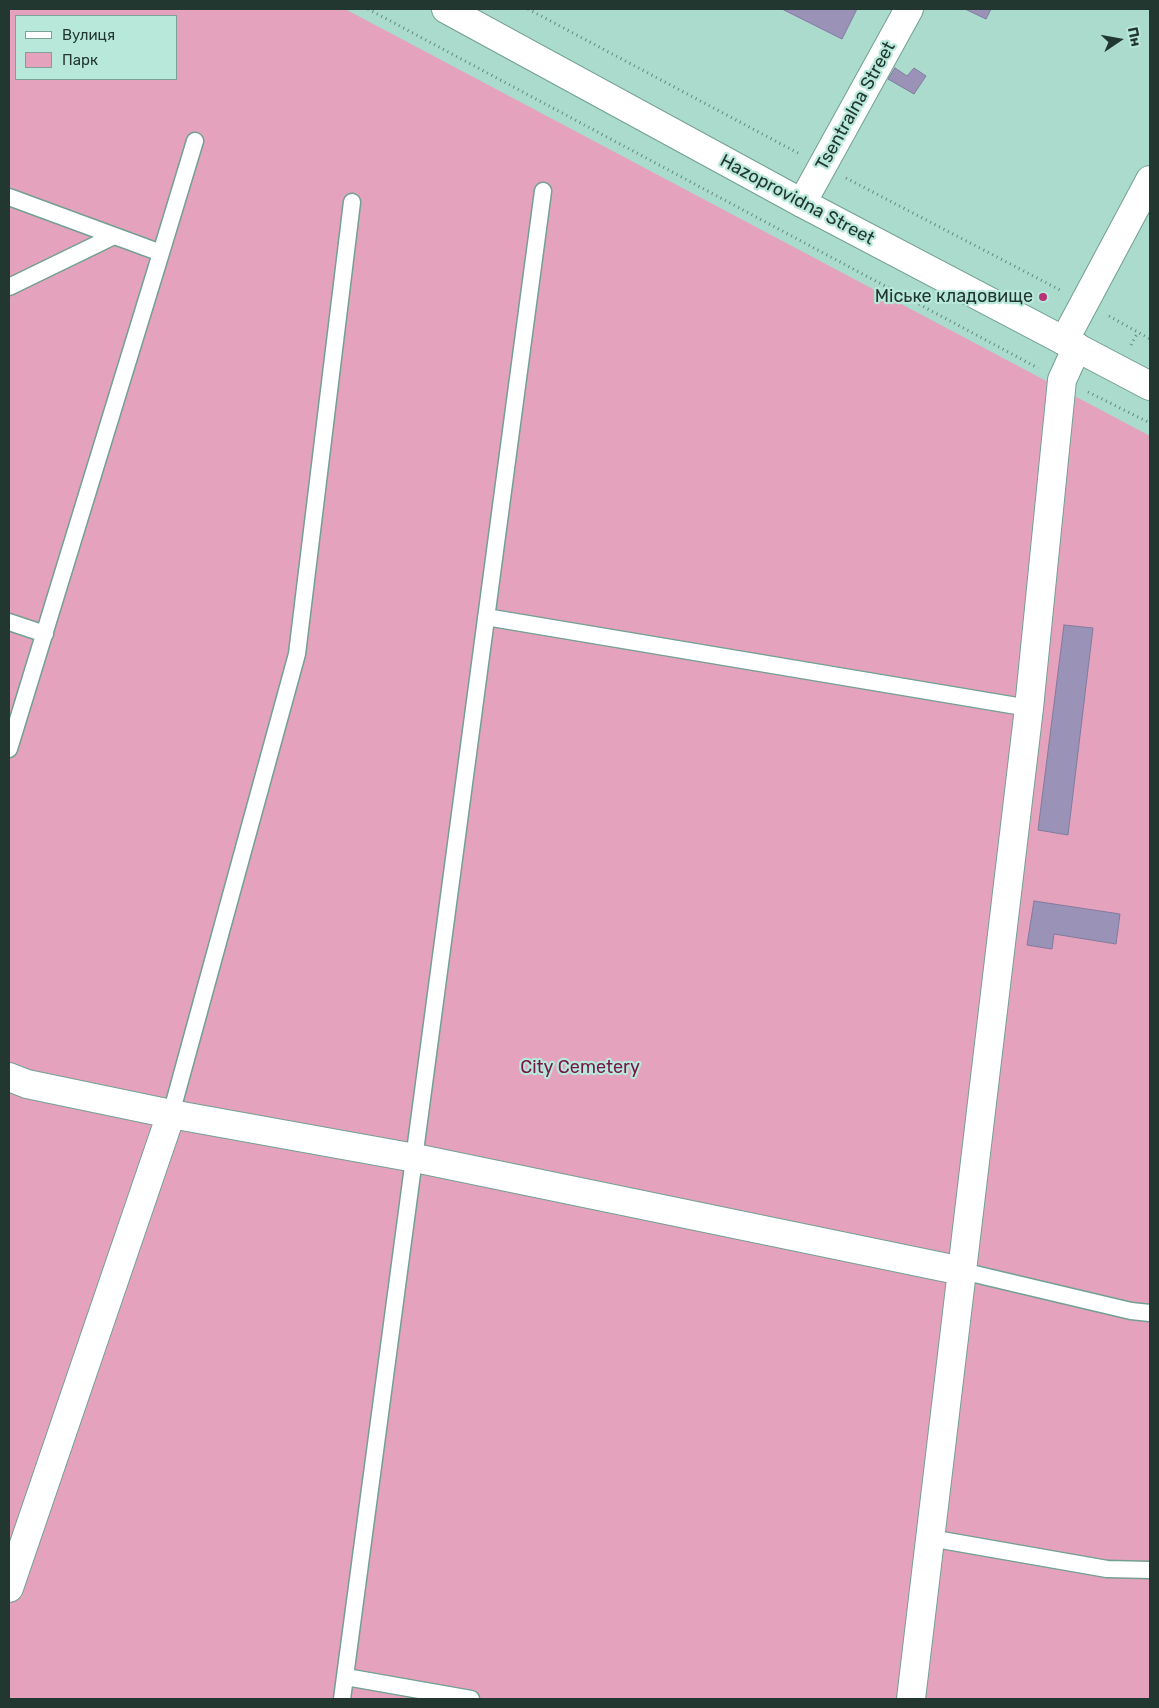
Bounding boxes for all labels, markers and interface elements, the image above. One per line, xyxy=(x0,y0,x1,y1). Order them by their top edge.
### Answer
legend xyxy=(15,15,178,80)
north arrow xyxy=(1094,15,1144,65)
text: Вулиця xyxy=(62,26,115,44)
text: Пн xyxy=(1124,26,1144,48)
street label: Tsentralna Street xyxy=(812,38,900,174)
text: Парк xyxy=(62,51,98,69)
street label: Hazoprovidna Street xyxy=(716,150,878,250)
place label: Міське кладовище xyxy=(875,286,1033,308)
marker: Міське кладовище xyxy=(1037,291,1049,303)
park label: City Cemetery xyxy=(520,1057,640,1079)

